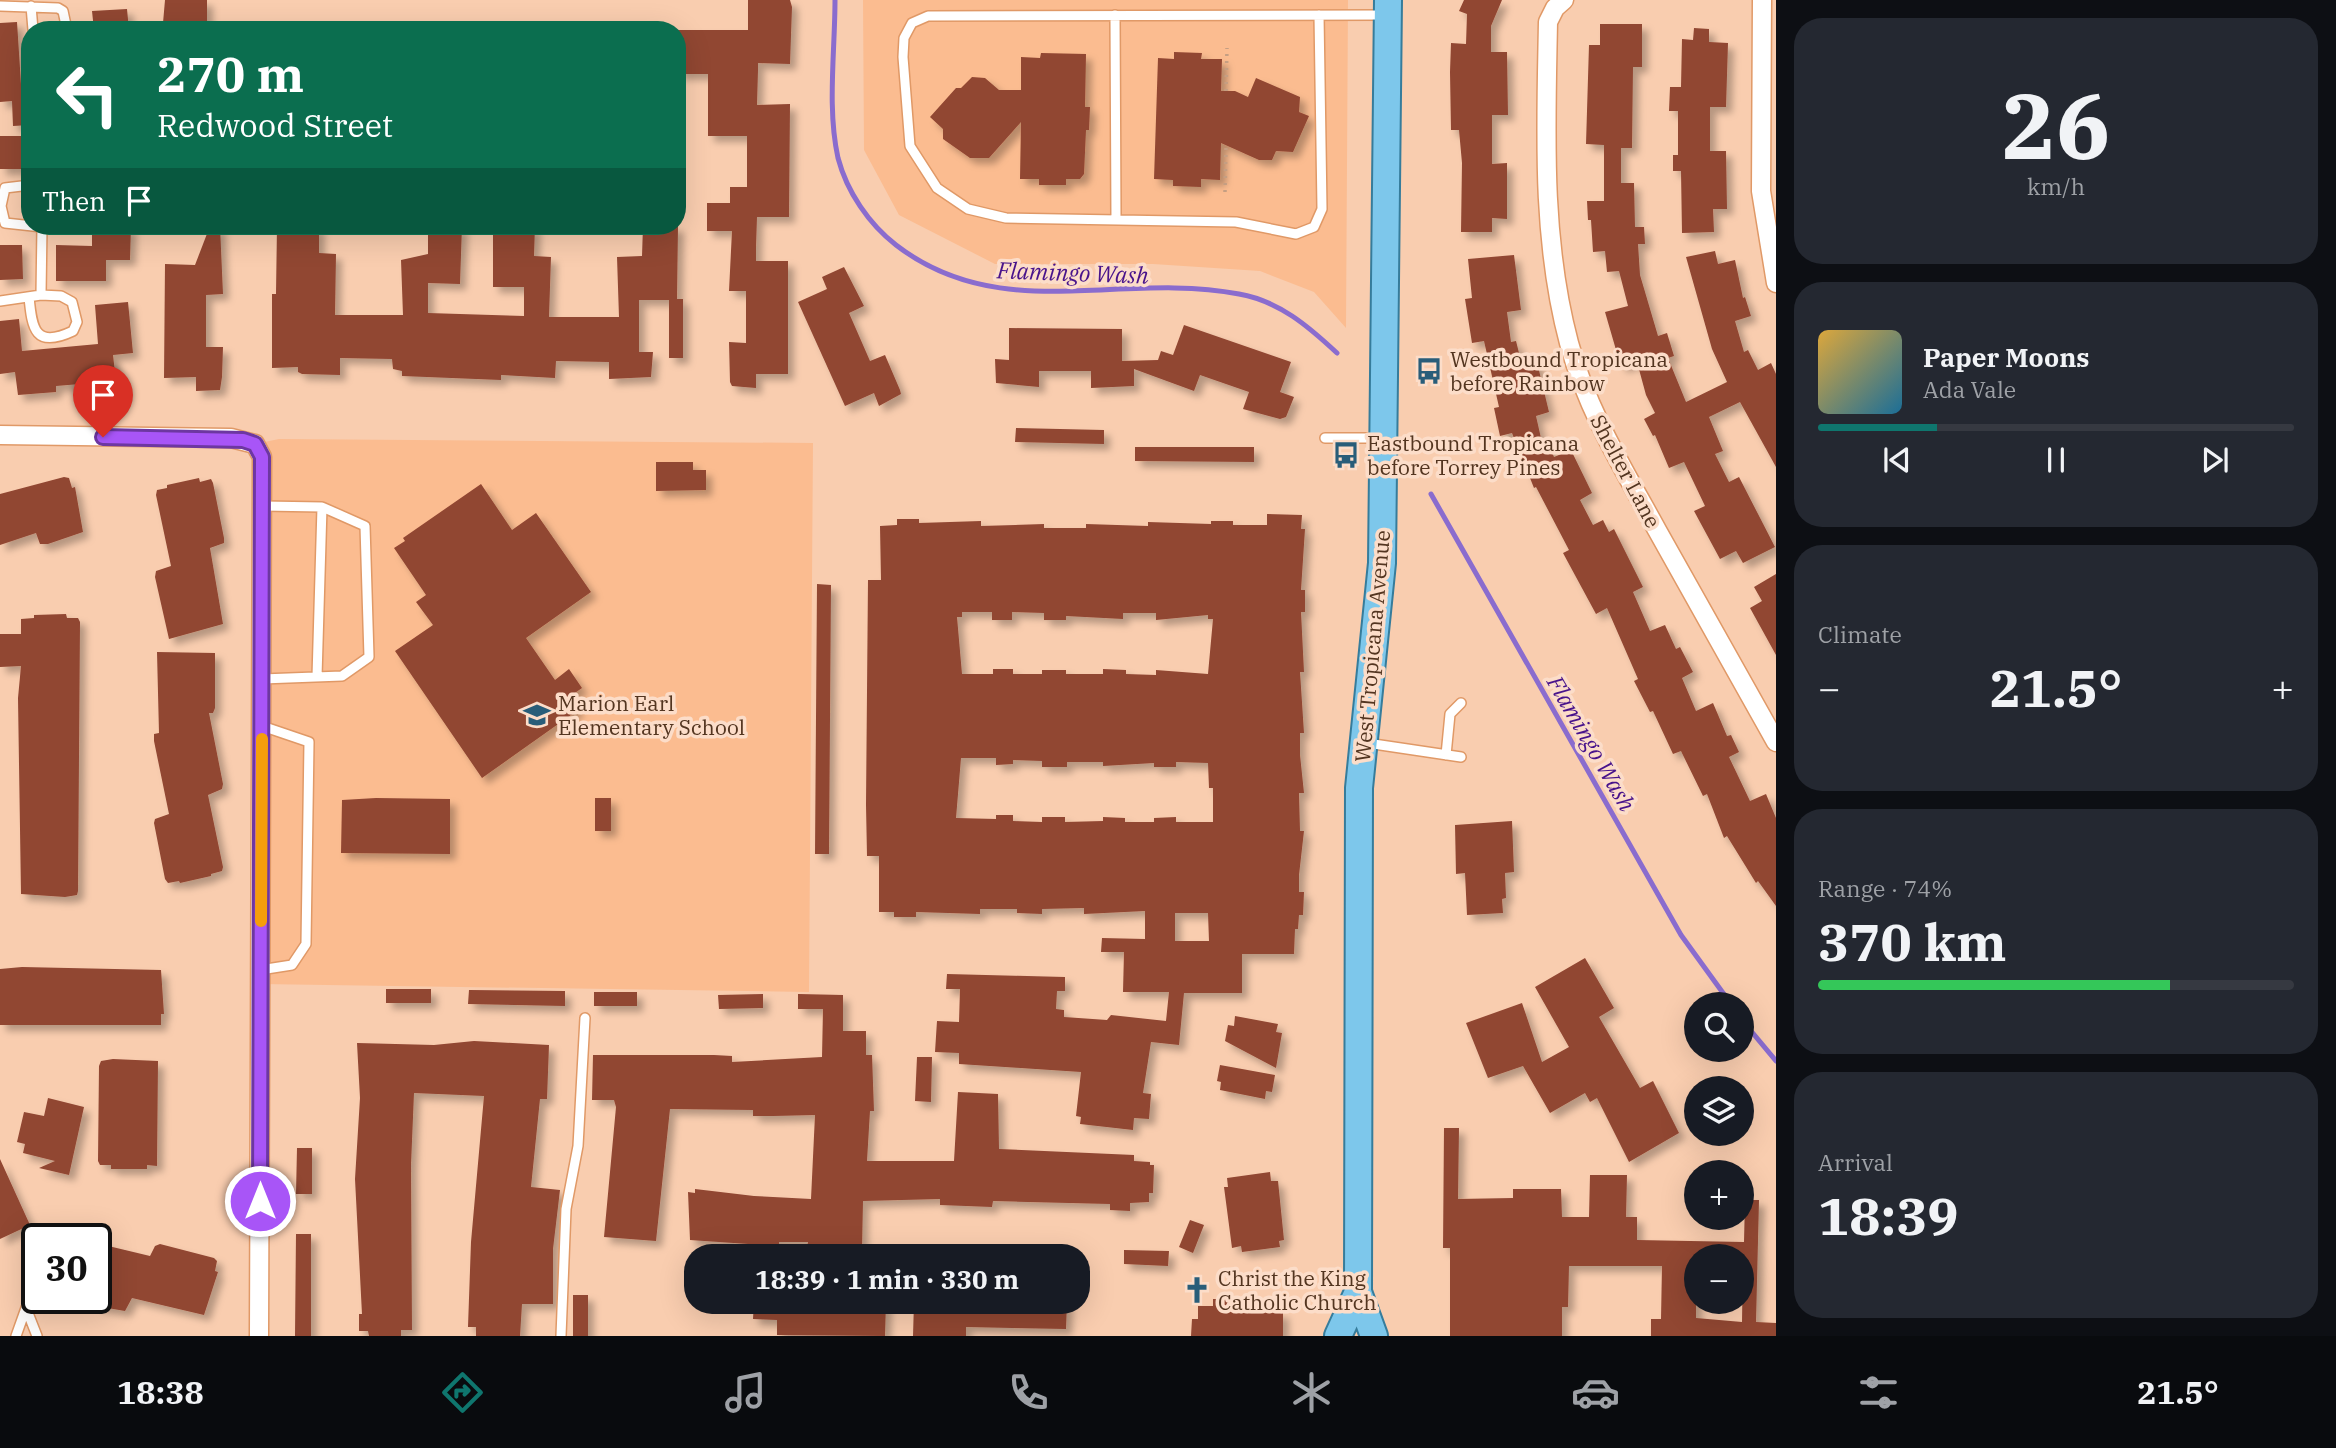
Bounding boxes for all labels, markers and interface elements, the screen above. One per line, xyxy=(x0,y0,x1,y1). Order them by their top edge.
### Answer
text: 270 m xyxy=(157,42,304,105)
icon: left xyxy=(42,49,133,140)
text: 26 xyxy=(2001,66,2111,184)
text: Redwood Street xyxy=(157,104,393,146)
text: km/h xyxy=(2027,171,2085,201)
icon: arrive xyxy=(120,182,158,220)
text: Then xyxy=(42,184,106,218)
water label: Flamingo Wash xyxy=(996,254,1150,290)
text: Paper Moons xyxy=(1923,340,2090,374)
place label: Westbound Tropicana before Rainbow xyxy=(1450,345,1668,397)
bus stop icon: Westbound Tropicana before Rainbow xyxy=(1414,356,1444,386)
pin xyxy=(73,365,133,437)
text: Ada Vale xyxy=(1923,374,2016,404)
icon: arrive xyxy=(84,376,122,414)
street label: Shelter Lane xyxy=(1584,409,1668,533)
place label: Eastbound Tropicana before Torrey Pines xyxy=(1367,429,1579,481)
bus stop icon: Eastbound Tropicana before Torrey Pines xyxy=(1331,440,1361,470)
icon: previous xyxy=(1878,441,1916,479)
icon: pause xyxy=(2037,441,2075,479)
icon: next xyxy=(2196,441,2234,479)
street label: West Tropicana Avenue xyxy=(1348,529,1396,763)
text: Climate xyxy=(1818,619,1902,649)
text: 21.5° xyxy=(1990,654,2122,721)
text: − xyxy=(1818,663,1841,712)
text: + xyxy=(2271,663,2294,712)
water label: Flamingo Wash xyxy=(1541,669,1643,816)
place label: Marion Earl Elementary School xyxy=(558,689,745,741)
school or university icon: Marion Earl Elementary School xyxy=(522,700,552,730)
text: Range · 74% xyxy=(1818,873,1952,903)
text: 370 km xyxy=(1818,908,2007,975)
map controls xyxy=(1684,992,1754,1314)
button: search xyxy=(1684,992,1754,1062)
button: layers xyxy=(1684,1076,1754,1146)
text: Arrival xyxy=(1818,1147,1893,1177)
button: + xyxy=(1684,1160,1754,1230)
position arrow xyxy=(223,1164,297,1238)
text: 18:39 xyxy=(1818,1182,1959,1249)
speed limit sign: 30 xyxy=(21,1223,112,1314)
button: − xyxy=(1684,1244,1754,1314)
text: 18:39 · 1 min · 330 m xyxy=(755,1262,1019,1296)
place label: Christ the King Catholic Church xyxy=(1218,1264,1377,1316)
church icon: Christ the King Catholic Church xyxy=(1182,1275,1212,1305)
icon: directions xyxy=(438,1368,487,1417)
icon: music xyxy=(721,1368,770,1417)
icon: phone xyxy=(1004,1368,1053,1417)
icon: climate xyxy=(1287,1368,1336,1417)
icon: car xyxy=(1571,1368,1620,1417)
icon: filters xyxy=(1854,1368,1903,1417)
text: 18:38 xyxy=(117,1371,204,1413)
text: 21.5° xyxy=(2137,1371,2219,1413)

